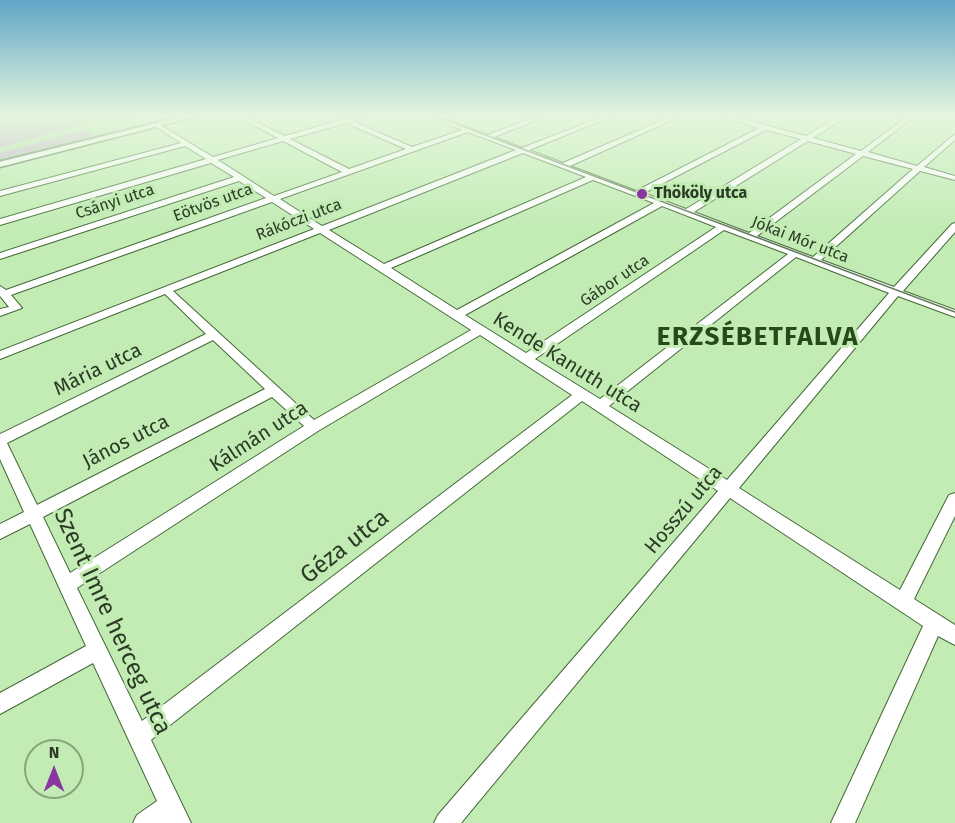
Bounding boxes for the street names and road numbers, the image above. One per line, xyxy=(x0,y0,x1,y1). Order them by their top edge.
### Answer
street label: Csányi utca xyxy=(73,180,157,224)
street label: Eötvös utca xyxy=(171,180,255,226)
street label: Rákóczi utca xyxy=(254,195,344,245)
street label: Jókai Mór utca xyxy=(749,213,851,267)
street label: Gábor utca xyxy=(577,251,653,311)
street label: Kende Kanuth utca xyxy=(488,307,646,419)
street label: Mária utca xyxy=(50,338,146,402)
street label: Kálmán utca xyxy=(205,396,313,478)
street label: János utca xyxy=(79,410,173,474)
street label: Hosszú utca xyxy=(640,461,728,559)
street label: Szent Imre herceg utca xyxy=(47,504,177,740)
street label: Géza utca xyxy=(295,504,395,590)

